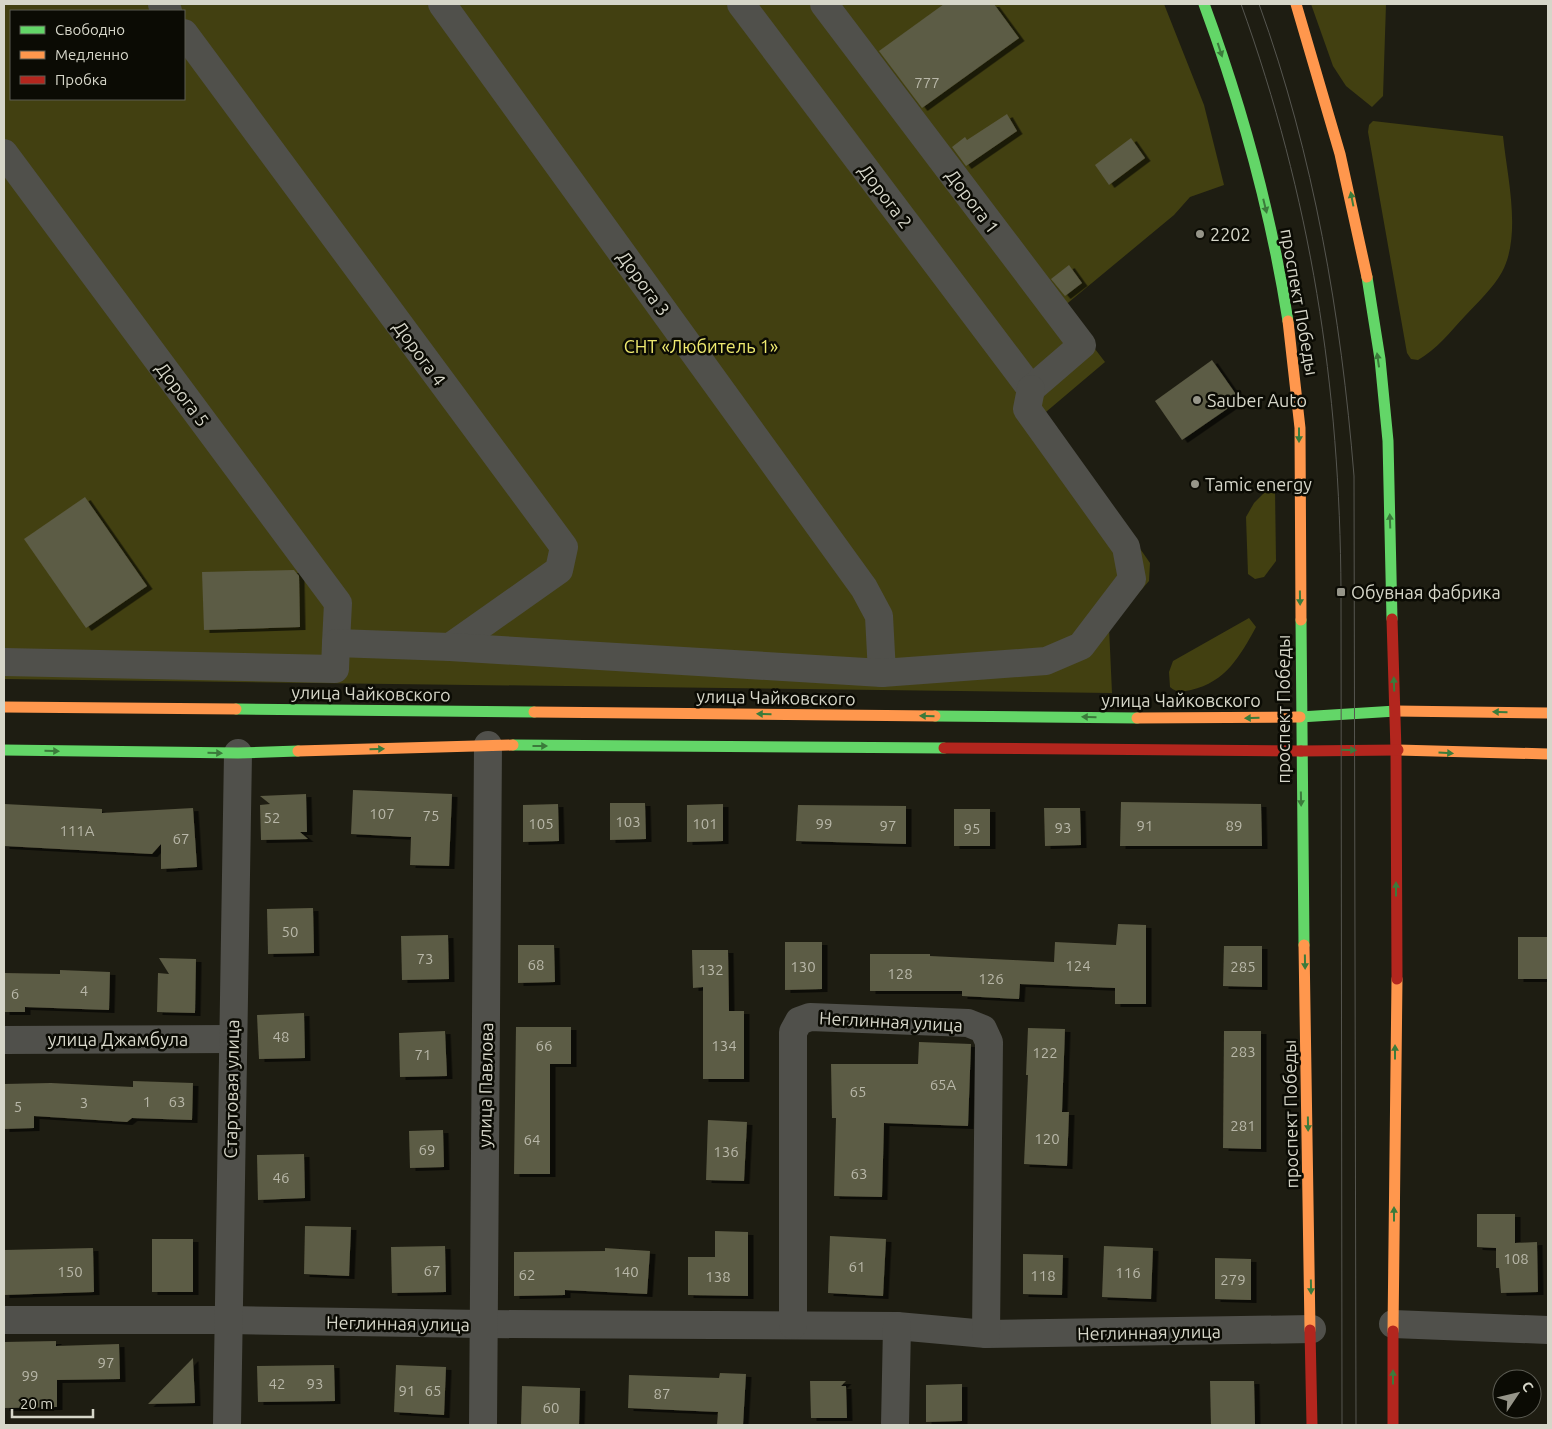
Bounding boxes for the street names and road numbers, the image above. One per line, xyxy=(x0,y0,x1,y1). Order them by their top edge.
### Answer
street label: Дорога 2 xyxy=(855,160,917,232)
street label: Дорога 1 xyxy=(942,165,1004,237)
street label: проспект Победы xyxy=(1277,227,1323,377)
street label: Дорога 3 xyxy=(614,247,674,319)
street label: Дорога 4 xyxy=(390,317,450,389)
street label: Дорога 5 xyxy=(152,358,214,430)
street label: проспект Победы xyxy=(1273,635,1293,783)
street label: улица Чайковского xyxy=(291,682,451,704)
street label: улица Чайковского xyxy=(696,686,856,708)
street label: улица Чайковского xyxy=(1101,690,1261,710)
street label: Неглинная улица xyxy=(819,1007,963,1035)
street label: Стартовая улица xyxy=(220,1019,242,1159)
street label: улица Павлова xyxy=(474,1022,496,1148)
street label: улица Джамбула xyxy=(48,1029,188,1049)
street label: проспект Победы xyxy=(1279,1039,1301,1189)
street label: Неглинная улица xyxy=(326,1312,470,1334)
street label: Неглинная улица xyxy=(1077,1321,1221,1343)

